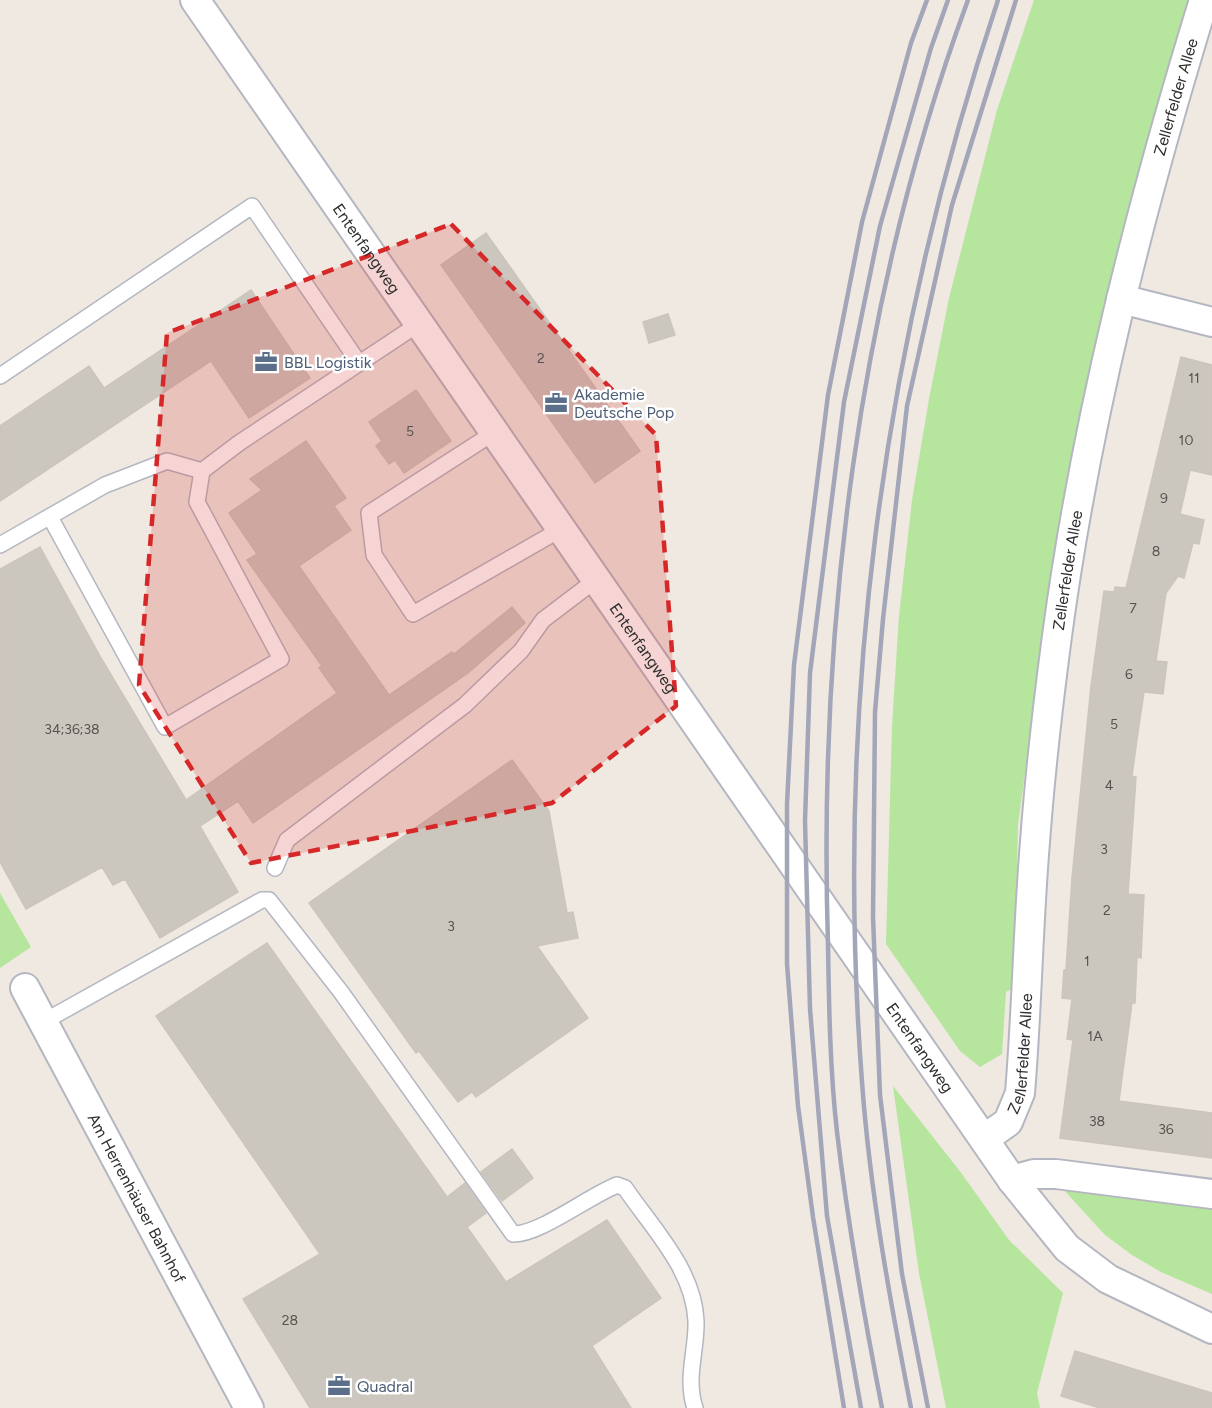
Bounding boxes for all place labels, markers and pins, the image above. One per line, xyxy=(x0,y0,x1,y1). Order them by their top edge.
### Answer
office icon: BBL Logistik xyxy=(253,349,279,375)
place label: BBL Logistik xyxy=(284,353,372,372)
place label: Akademie Deutsche Pop xyxy=(574,385,674,422)
office icon: Akademie Deutsche Pop xyxy=(543,390,569,416)
office icon: Quadral xyxy=(326,1373,352,1399)
place label: Quadral xyxy=(357,1377,413,1396)

